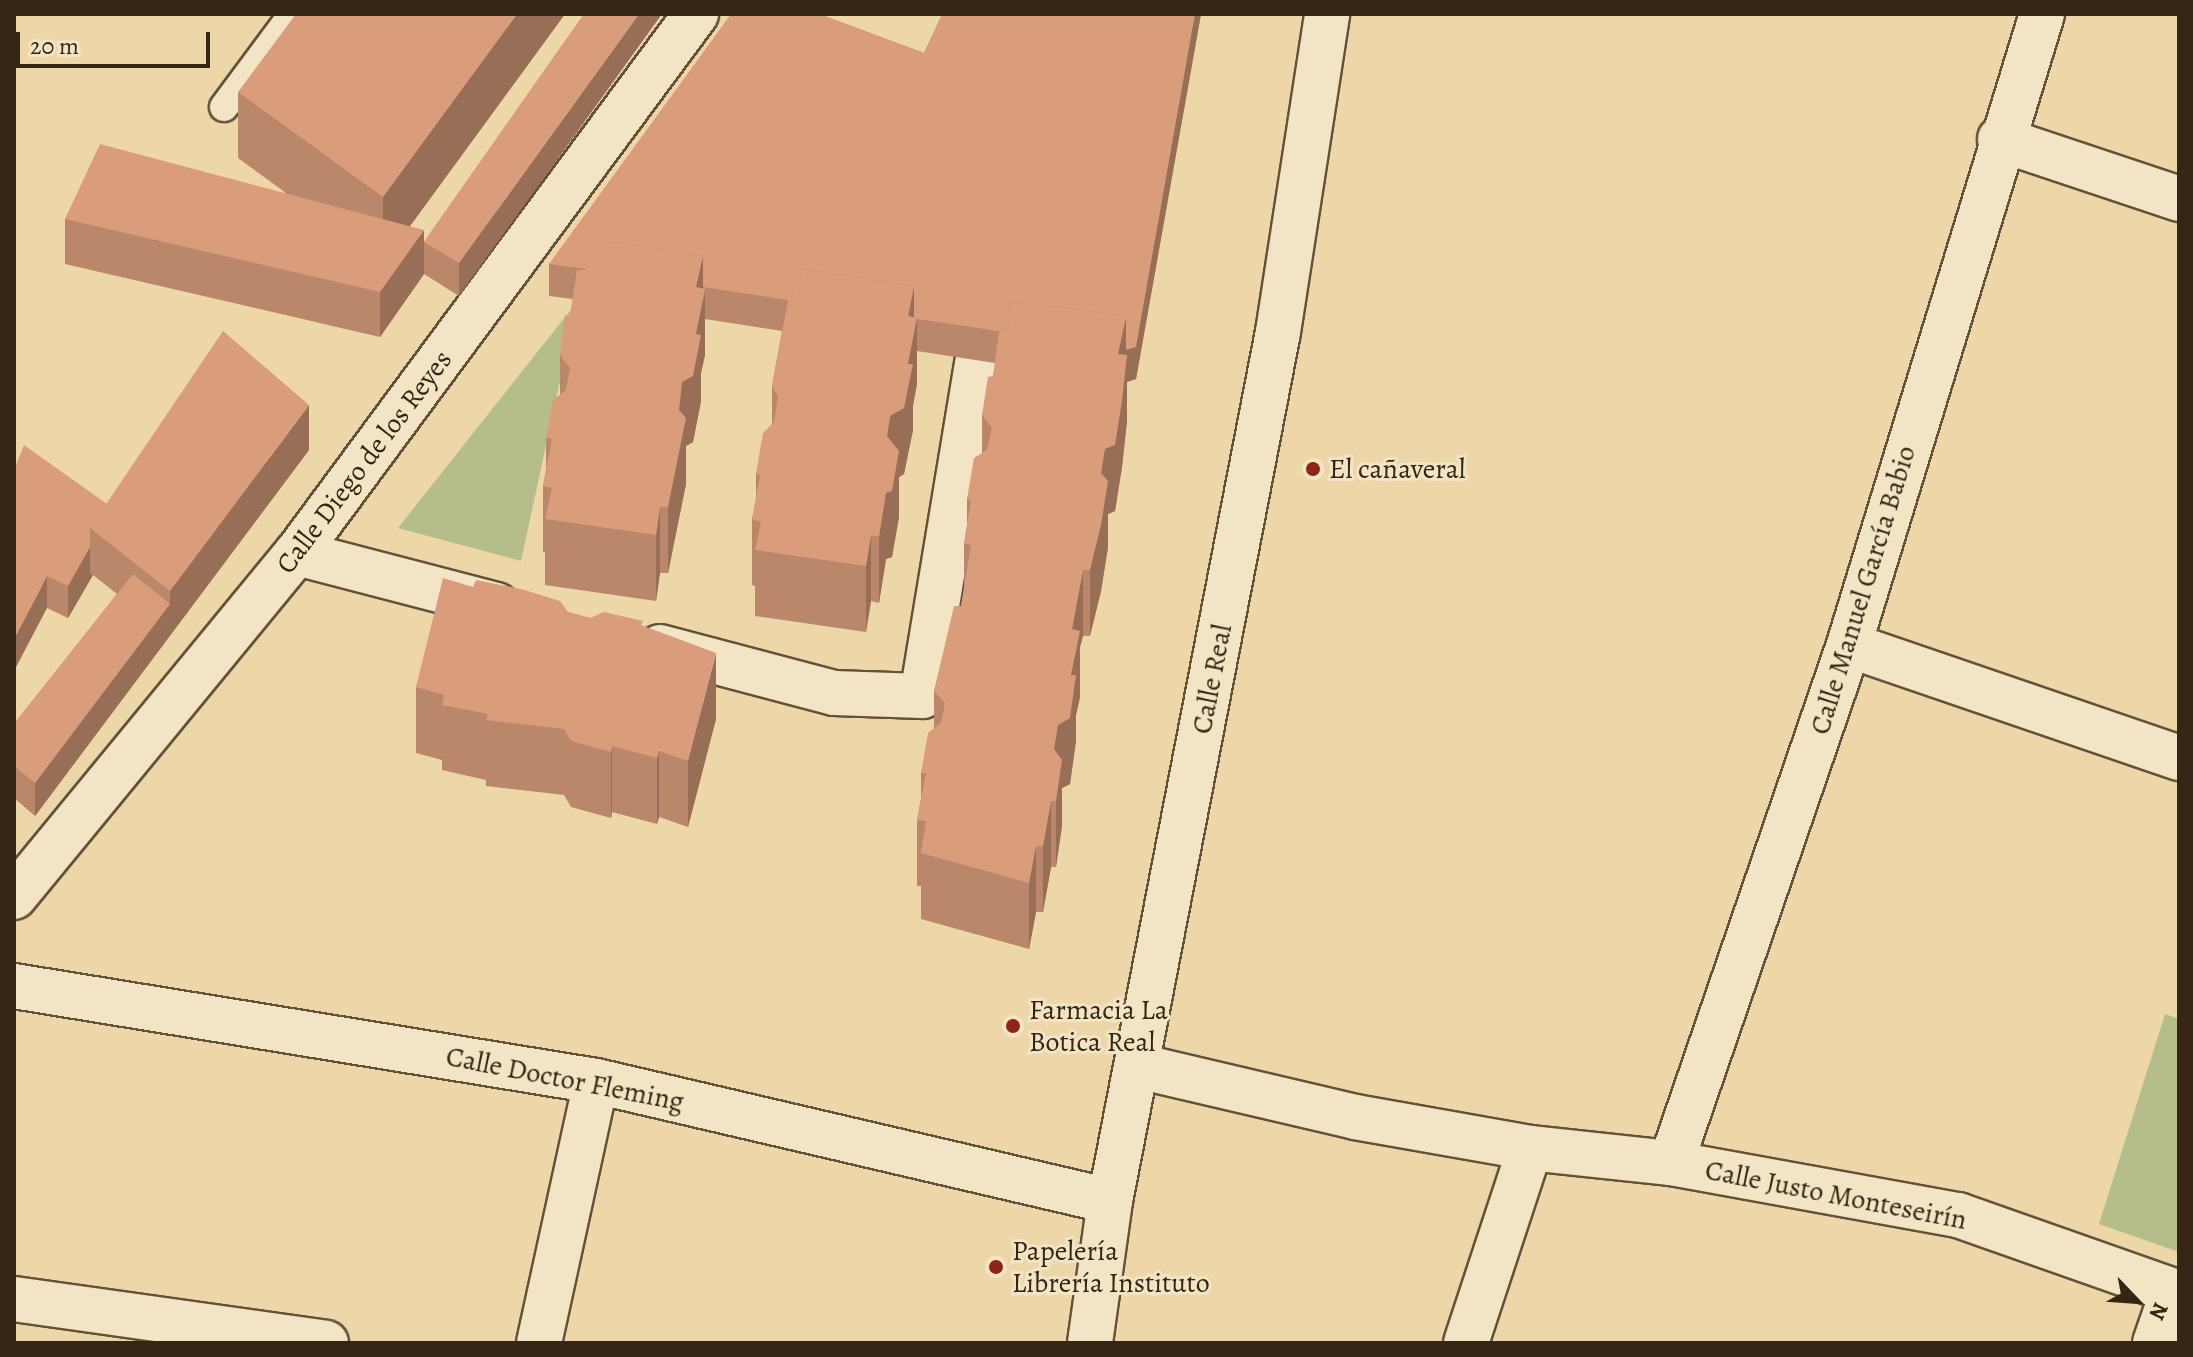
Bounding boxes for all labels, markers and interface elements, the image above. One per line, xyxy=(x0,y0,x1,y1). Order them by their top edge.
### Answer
scale bar xyxy=(20,16,214,66)
text: 20 m xyxy=(30,30,79,62)
street label: Calle Diego de los Reyes xyxy=(269,344,459,580)
street label: Calle Manuel García Babio xyxy=(1803,441,1923,739)
place label: El cañaveral xyxy=(1329,452,1466,486)
marker: El cañaveral xyxy=(1304,460,1322,478)
street label: Calle Real xyxy=(1185,621,1239,737)
place label: Farmacia La Botica Real xyxy=(1029,993,1168,1059)
marker: Farmacia La Botica Real xyxy=(1004,1017,1022,1035)
street label: Calle Doctor Fleming xyxy=(443,1039,687,1119)
street label: Calle Justo Monteseirín xyxy=(1702,1153,1970,1237)
place label: Papelería Librería Instituto xyxy=(1012,1234,1210,1300)
marker: Papelería Librería Instituto xyxy=(987,1258,1005,1276)
north arrow xyxy=(2097,1261,2177,1341)
text: N xyxy=(2142,1298,2176,1325)

